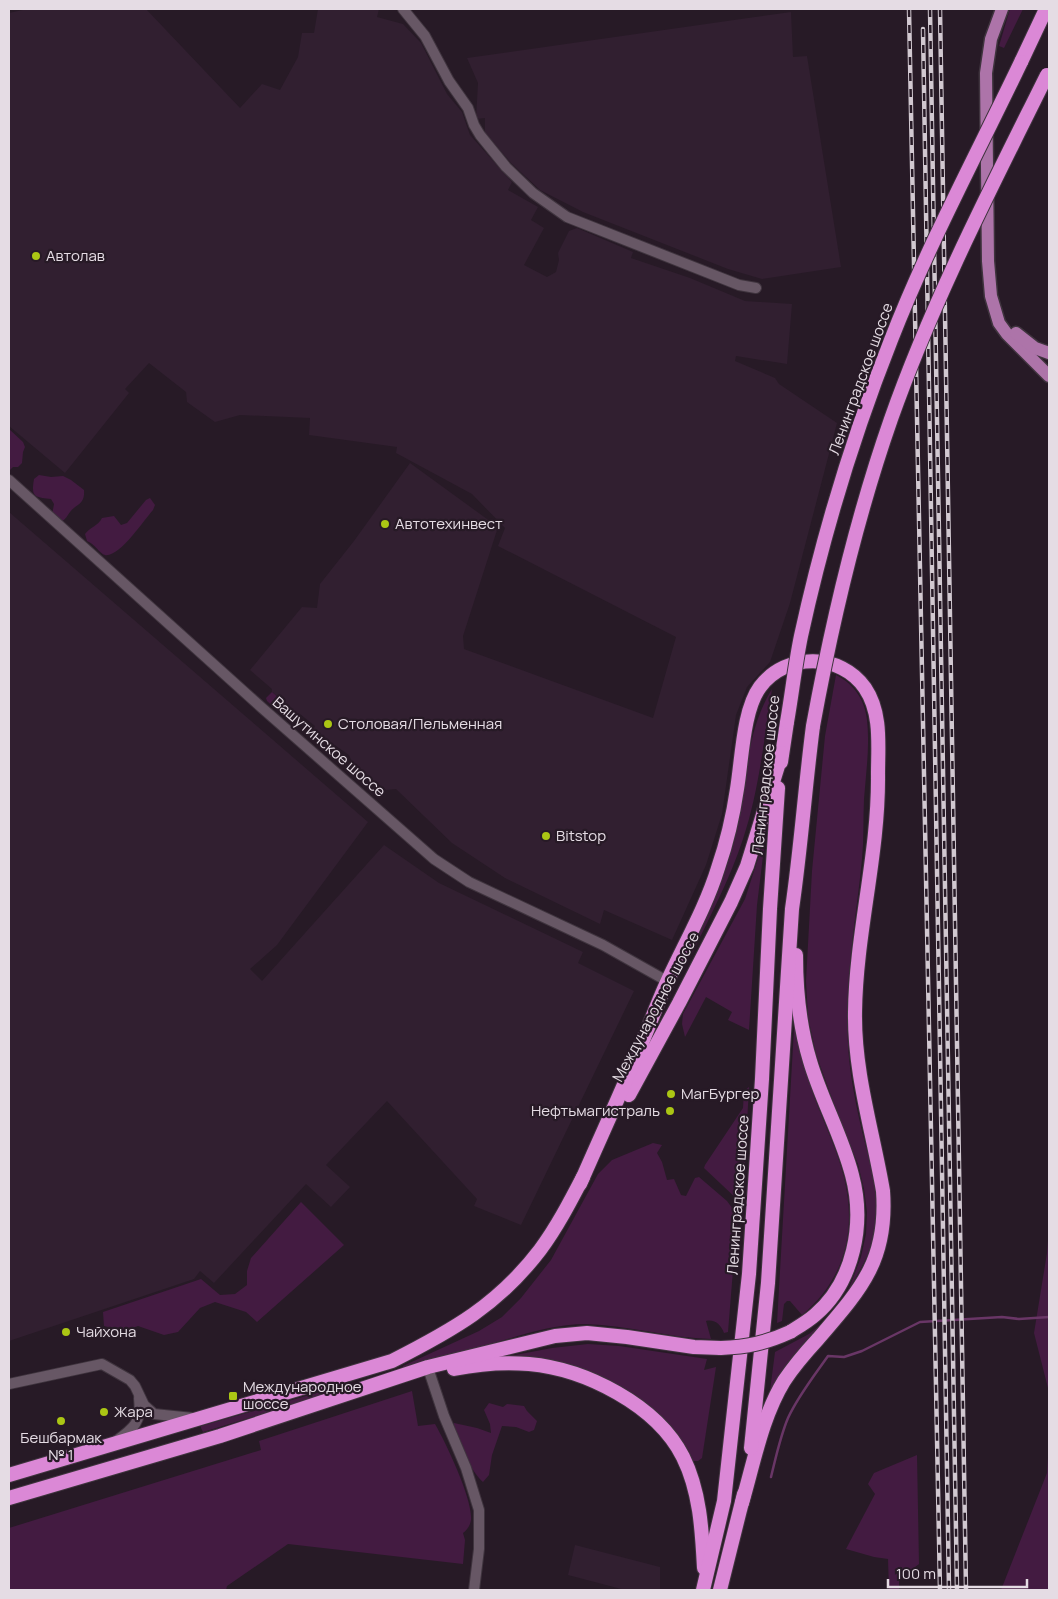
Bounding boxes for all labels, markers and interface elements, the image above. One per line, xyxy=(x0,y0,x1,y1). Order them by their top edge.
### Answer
place label: Автолав xyxy=(46,245,105,266)
marker: Автолав xyxy=(30,250,42,262)
street label: Ленинградское шоссе xyxy=(823,300,898,458)
place label: Автотехинвест xyxy=(395,513,503,534)
marker: Автотехинвест xyxy=(379,518,391,530)
street label: Вашутинское шоссе xyxy=(268,692,391,802)
street label: Ленинградское шоссе xyxy=(747,694,784,856)
place label: Столовая/Пельменная xyxy=(338,713,502,734)
marker: Столовая/Пельменная xyxy=(322,718,334,730)
place label: Bitstop xyxy=(556,825,606,846)
marker: Bitstop xyxy=(540,830,552,842)
street label: Международное шоссе xyxy=(607,928,704,1085)
place label: МагБургер xyxy=(681,1083,760,1104)
marker: МагБургер xyxy=(665,1088,677,1100)
place label: Нефтьмагистраль xyxy=(531,1100,660,1121)
marker: Нефтьмагистраль xyxy=(664,1105,676,1117)
street label: Ленинградское шоссе xyxy=(721,1114,754,1276)
place label: Чайхона xyxy=(76,1321,136,1342)
marker: Чайхона xyxy=(60,1326,72,1338)
place label: Международное шоссе xyxy=(243,1376,362,1414)
marker: Международное шоссе xyxy=(227,1390,239,1402)
place label: Жара xyxy=(114,1401,153,1422)
marker: Жара xyxy=(98,1406,110,1418)
marker: Бешбармак № 1 xyxy=(55,1415,67,1427)
place label: Бешбармак № 1 xyxy=(20,1427,102,1465)
scale bar xyxy=(888,1556,1027,1588)
text: 100 m xyxy=(896,1563,936,1584)

